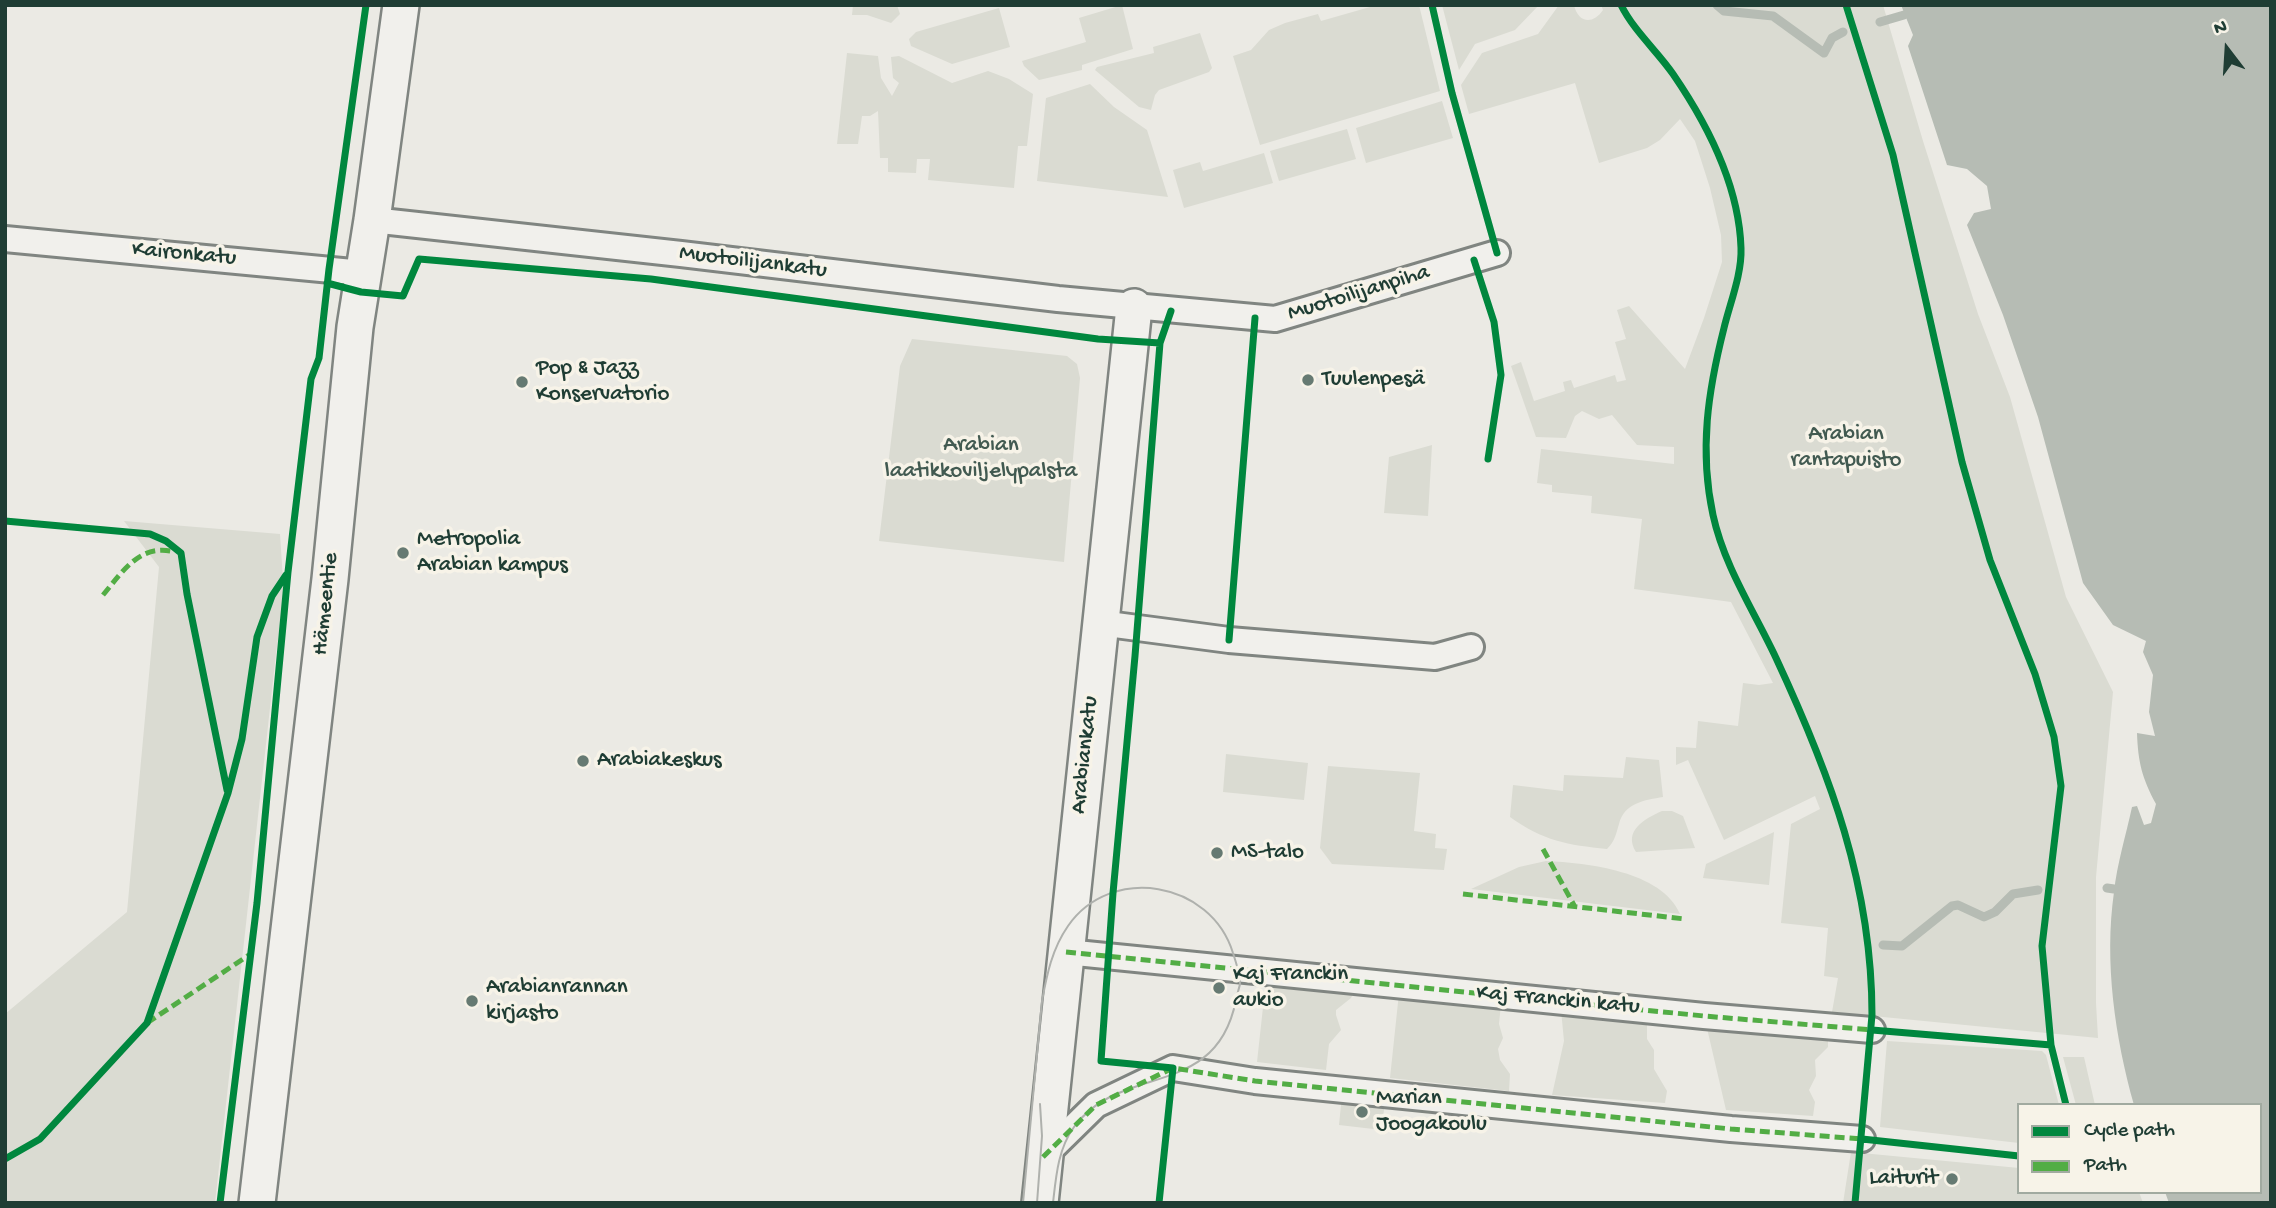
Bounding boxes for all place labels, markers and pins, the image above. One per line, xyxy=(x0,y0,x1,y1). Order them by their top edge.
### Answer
place label: Pop & Jazz Konservatorio xyxy=(536,355,669,409)
place label: Tuulenpesä xyxy=(1322,366,1425,394)
marker: Tuulenpesä xyxy=(1300,372,1316,388)
marker: Pop & Jazz Konservatorio xyxy=(514,374,530,390)
place label: Metropolia Arabian kampus xyxy=(417,526,568,580)
marker: Metropolia Arabian kampus xyxy=(395,545,411,561)
place label: Arabiakeskus xyxy=(597,747,721,775)
marker: Arabiakeskus xyxy=(575,753,591,769)
place label: MS-talo xyxy=(1231,839,1304,867)
marker: MS-talo xyxy=(1209,845,1225,861)
place label: Kaj Franckin aukio xyxy=(1233,961,1348,1015)
place label: Arabianrannan kirjasto xyxy=(486,974,628,1028)
marker: Kaj Franckin aukio xyxy=(1211,980,1227,996)
marker: Arabianrannan kirjasto xyxy=(464,993,480,1009)
place label: Marian Joogakoulu xyxy=(1376,1085,1487,1139)
marker: Marian Joogakoulu xyxy=(1354,1104,1370,1120)
place label: Laiturit xyxy=(1869,1165,1938,1193)
marker: Laiturit xyxy=(1944,1171,1960,1187)

